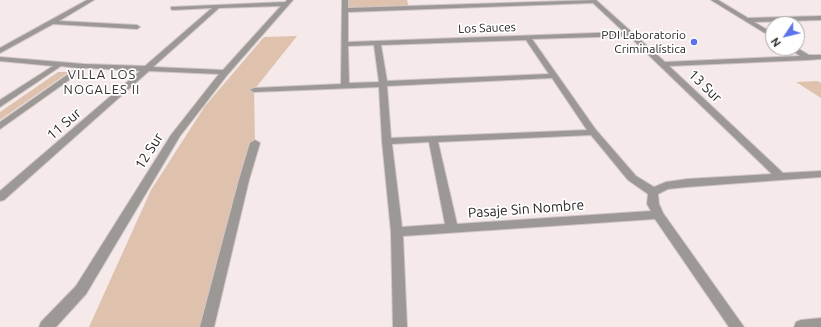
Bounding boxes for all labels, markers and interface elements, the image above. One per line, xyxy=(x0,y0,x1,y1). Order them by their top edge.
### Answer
north arrow xyxy=(765,16,805,56)
street label: Los Sauces xyxy=(458,20,516,36)
place label: PDI Laboratorio Criminalística xyxy=(601,28,686,56)
text: N xyxy=(769,36,783,49)
marker: PDI Laboratorio Criminalística xyxy=(689,37,699,47)
street label: 13 Sur xyxy=(685,66,725,106)
district label: VILLA LOS NOGALES II xyxy=(64,67,140,98)
street label: 11 Sur xyxy=(44,105,84,143)
street label: 12 Sur xyxy=(131,130,167,172)
street label: Pasaje Sin Nombre xyxy=(467,197,585,221)

